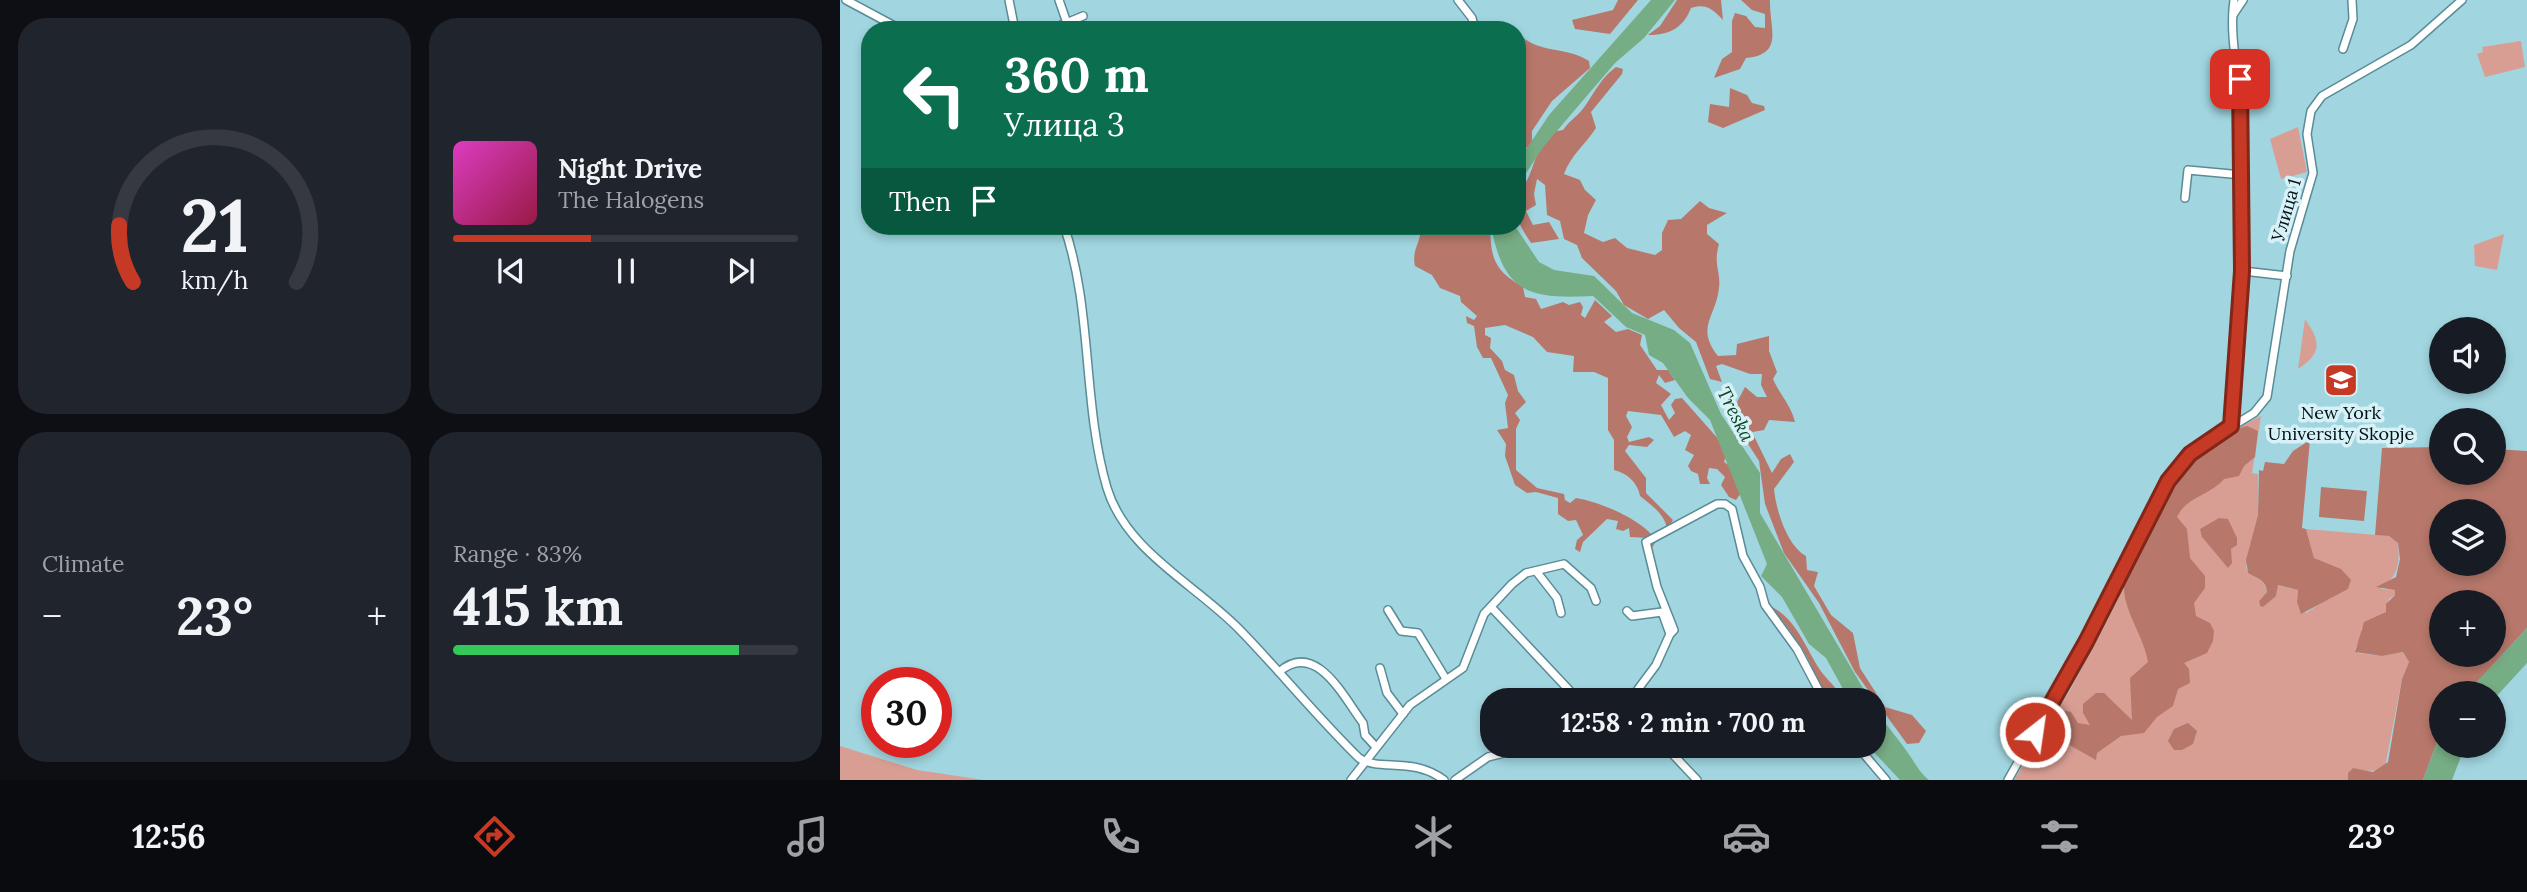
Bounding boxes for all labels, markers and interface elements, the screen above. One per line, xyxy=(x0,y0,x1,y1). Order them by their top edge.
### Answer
text: 360 m xyxy=(1004,43,1149,105)
icon: left xyxy=(889,49,980,140)
pin xyxy=(2210,49,2270,109)
icon: arrive xyxy=(2221,60,2259,98)
text: Улица 3 xyxy=(1004,104,1125,145)
text: Night Drive xyxy=(558,152,702,185)
street label: Улица 1 xyxy=(2266,176,2306,245)
text: 21 xyxy=(180,179,249,272)
icon: arrive xyxy=(965,182,1003,220)
text: The Halogens xyxy=(558,185,704,214)
text: Then xyxy=(889,185,951,218)
icon: previous xyxy=(492,252,530,290)
icon: pause xyxy=(607,252,645,290)
icon: next xyxy=(722,252,760,290)
text: km/h xyxy=(181,264,248,296)
map controls xyxy=(2429,317,2506,758)
button: sound xyxy=(2429,317,2506,394)
school or university icon: New York University Skopje xyxy=(2322,361,2360,399)
water label: Treska xyxy=(1712,383,1760,446)
place label: New York University Skopje xyxy=(2268,401,2414,445)
button: search xyxy=(2429,408,2506,485)
button: layers xyxy=(2429,499,2506,576)
text: Range · 83% xyxy=(453,539,582,568)
text: Climate xyxy=(42,549,124,578)
text: 415 km xyxy=(453,573,623,639)
text: 23° xyxy=(176,583,253,649)
button: + xyxy=(2429,590,2506,667)
text: − xyxy=(42,592,62,640)
text: + xyxy=(367,592,387,640)
speed limit sign: 30 xyxy=(861,667,952,758)
button: − xyxy=(2429,681,2506,758)
position arrow xyxy=(1998,695,2072,769)
text: 12:58 · 2 min · 700 m xyxy=(1561,706,1805,739)
icon: directions xyxy=(470,812,519,861)
icon: music xyxy=(783,812,832,861)
icon: phone xyxy=(1096,812,1145,861)
icon: climate xyxy=(1409,812,1458,861)
icon: car xyxy=(1722,812,1771,861)
icon: filters xyxy=(2035,812,2084,861)
text: 12:56 xyxy=(132,816,206,857)
text: 23° xyxy=(2348,816,2395,857)

